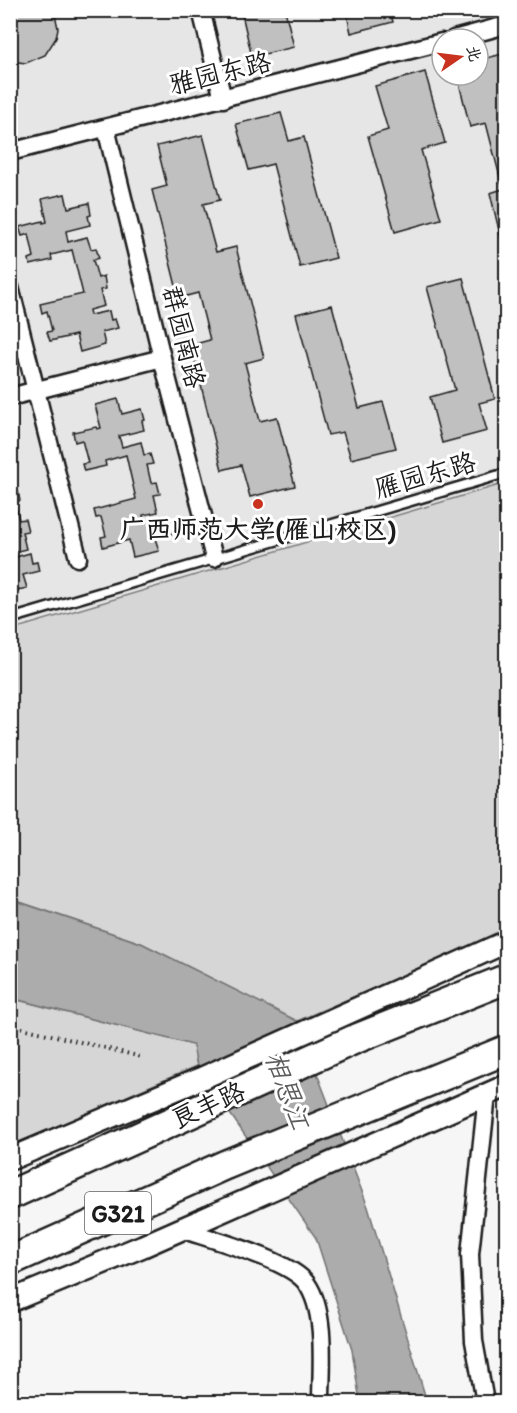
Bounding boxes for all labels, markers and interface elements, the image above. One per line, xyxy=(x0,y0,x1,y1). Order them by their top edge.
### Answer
north arrow xyxy=(430,27,490,87)
text: 北 xyxy=(463,43,485,64)
street label: 雅园东路 xyxy=(166,45,274,101)
street label: 群园南路 xyxy=(156,283,212,391)
street label: 雁园东路 xyxy=(371,445,479,505)
marker: 广西师范大学(雁山校区) xyxy=(251,497,265,511)
place label: 广西师范大学(雁山校区) xyxy=(120,513,396,545)
water label: 相思江 xyxy=(259,1046,318,1135)
street label: 良丰路 xyxy=(166,1075,250,1135)
road number: G321 xyxy=(85,1192,151,1234)

